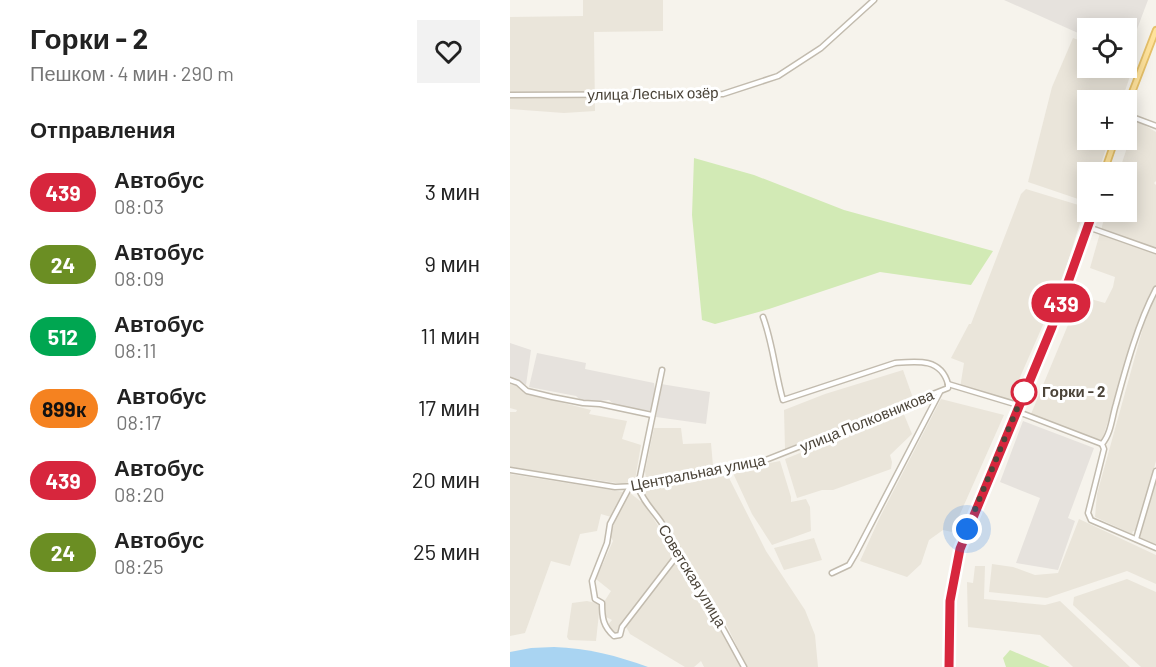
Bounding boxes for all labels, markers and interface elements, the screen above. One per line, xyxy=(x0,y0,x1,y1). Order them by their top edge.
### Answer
map controls xyxy=(1077,18,1137,222)
button: locate xyxy=(1077,18,1137,78)
button: heart xyxy=(417,20,480,83)
text: Горки - 2 xyxy=(30,21,148,55)
text: Пешком · 4 мин · 290 m xyxy=(30,61,234,85)
street label: улица Лесных озёр xyxy=(587,83,719,103)
button: + xyxy=(1077,90,1137,150)
text: Отправления xyxy=(30,116,176,142)
button: − xyxy=(1077,162,1137,222)
text: Автобус xyxy=(114,166,204,192)
text: 3 мин xyxy=(425,178,480,204)
text: 439 xyxy=(45,180,81,205)
text: 08:03 xyxy=(114,194,164,218)
text: Автобус xyxy=(114,238,204,264)
text: 9 мин xyxy=(425,250,480,276)
text: 24 xyxy=(51,252,75,277)
text: 08:09 xyxy=(114,266,164,290)
line badge: 439 xyxy=(1026,284,1096,322)
text: 439 xyxy=(1043,291,1079,316)
text: Автобус xyxy=(114,310,204,336)
text: 11 мин xyxy=(421,322,480,348)
text: 512 xyxy=(48,324,78,349)
text: 08:11 xyxy=(114,338,157,362)
marker: Горки - 2 xyxy=(1011,379,1037,405)
text: Автобус xyxy=(116,382,206,408)
place label: Горки - 2 xyxy=(1042,382,1105,400)
street label: улица Полковникова xyxy=(797,385,937,455)
text: 17 мин xyxy=(418,394,480,420)
text: 899к xyxy=(42,396,86,421)
text: 08:17 xyxy=(116,410,161,434)
street label: Центральная улица xyxy=(629,450,767,494)
text: Автобус xyxy=(114,454,204,480)
text: 20 мин xyxy=(412,466,480,492)
text: 439 xyxy=(45,468,81,493)
text: 08:20 xyxy=(114,482,165,506)
your location xyxy=(952,514,982,544)
street label: Советская улица xyxy=(655,521,731,631)
text: Автобус xyxy=(114,526,204,552)
text: 25 мин xyxy=(413,538,480,564)
text: 24 xyxy=(51,540,75,565)
text: 08:25 xyxy=(114,554,164,578)

